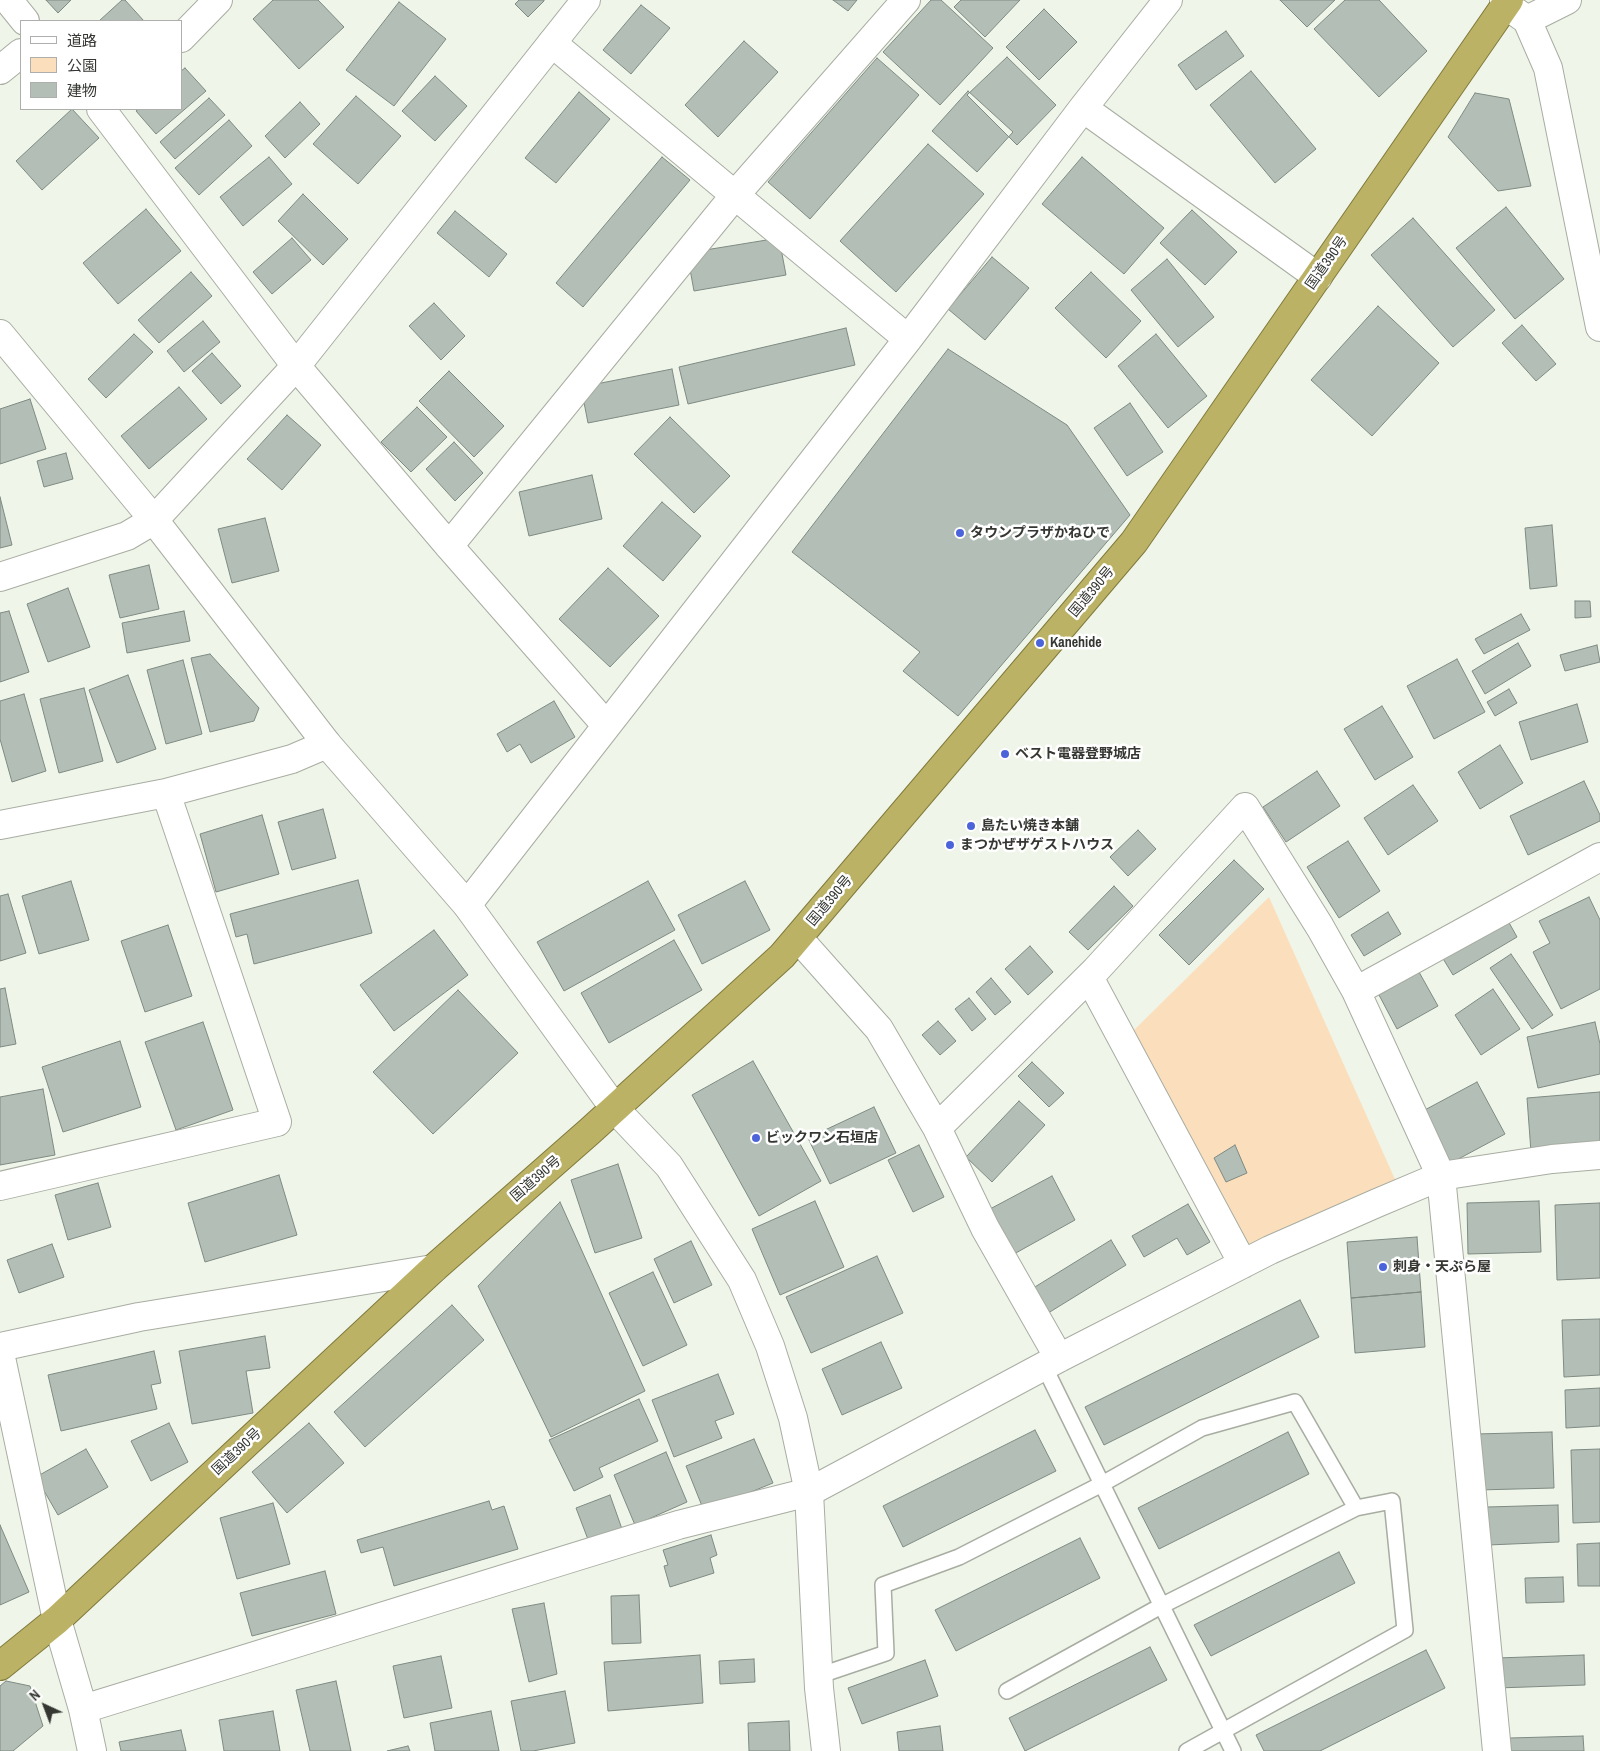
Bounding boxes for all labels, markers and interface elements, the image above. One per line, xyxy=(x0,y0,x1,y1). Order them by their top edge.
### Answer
legend xyxy=(20,20,182,110)
text: 道路 xyxy=(67,30,97,51)
text: 公園 xyxy=(67,55,97,76)
text: 建物 xyxy=(67,80,97,101)
street label: 国道390号 xyxy=(1303,233,1351,293)
place label: タウンプラザかねひで xyxy=(970,525,1110,541)
marker: タウンプラザかねひで xyxy=(954,527,966,539)
street label: 国道390号 xyxy=(1066,563,1118,621)
place label: Kanehide xyxy=(1050,635,1102,651)
marker: Kanehide xyxy=(1034,637,1046,649)
place label: ベスト電器登野城店 xyxy=(1015,746,1141,762)
marker: ベスト電器登野城店 xyxy=(999,748,1011,760)
place label: 島たい焼き本舗 xyxy=(981,818,1079,834)
marker: 島たい焼き本舗 xyxy=(965,820,977,832)
place label: まつかぜザゲストハウス xyxy=(960,837,1114,853)
marker: まつかぜザゲストハウス xyxy=(944,839,956,851)
street label: 国道390号 xyxy=(804,872,856,930)
place label: ビックワン石垣店 xyxy=(766,1130,878,1146)
marker: ビックワン石垣店 xyxy=(750,1132,762,1144)
street label: 国道390号 xyxy=(507,1153,565,1205)
place label: 刺身・天ぷら屋 xyxy=(1393,1259,1491,1275)
marker: 刺身・天ぷら屋 xyxy=(1377,1261,1389,1273)
street label: 国道390号 xyxy=(209,1425,265,1479)
north arrow xyxy=(20,1681,70,1731)
text: N xyxy=(26,1686,44,1704)

